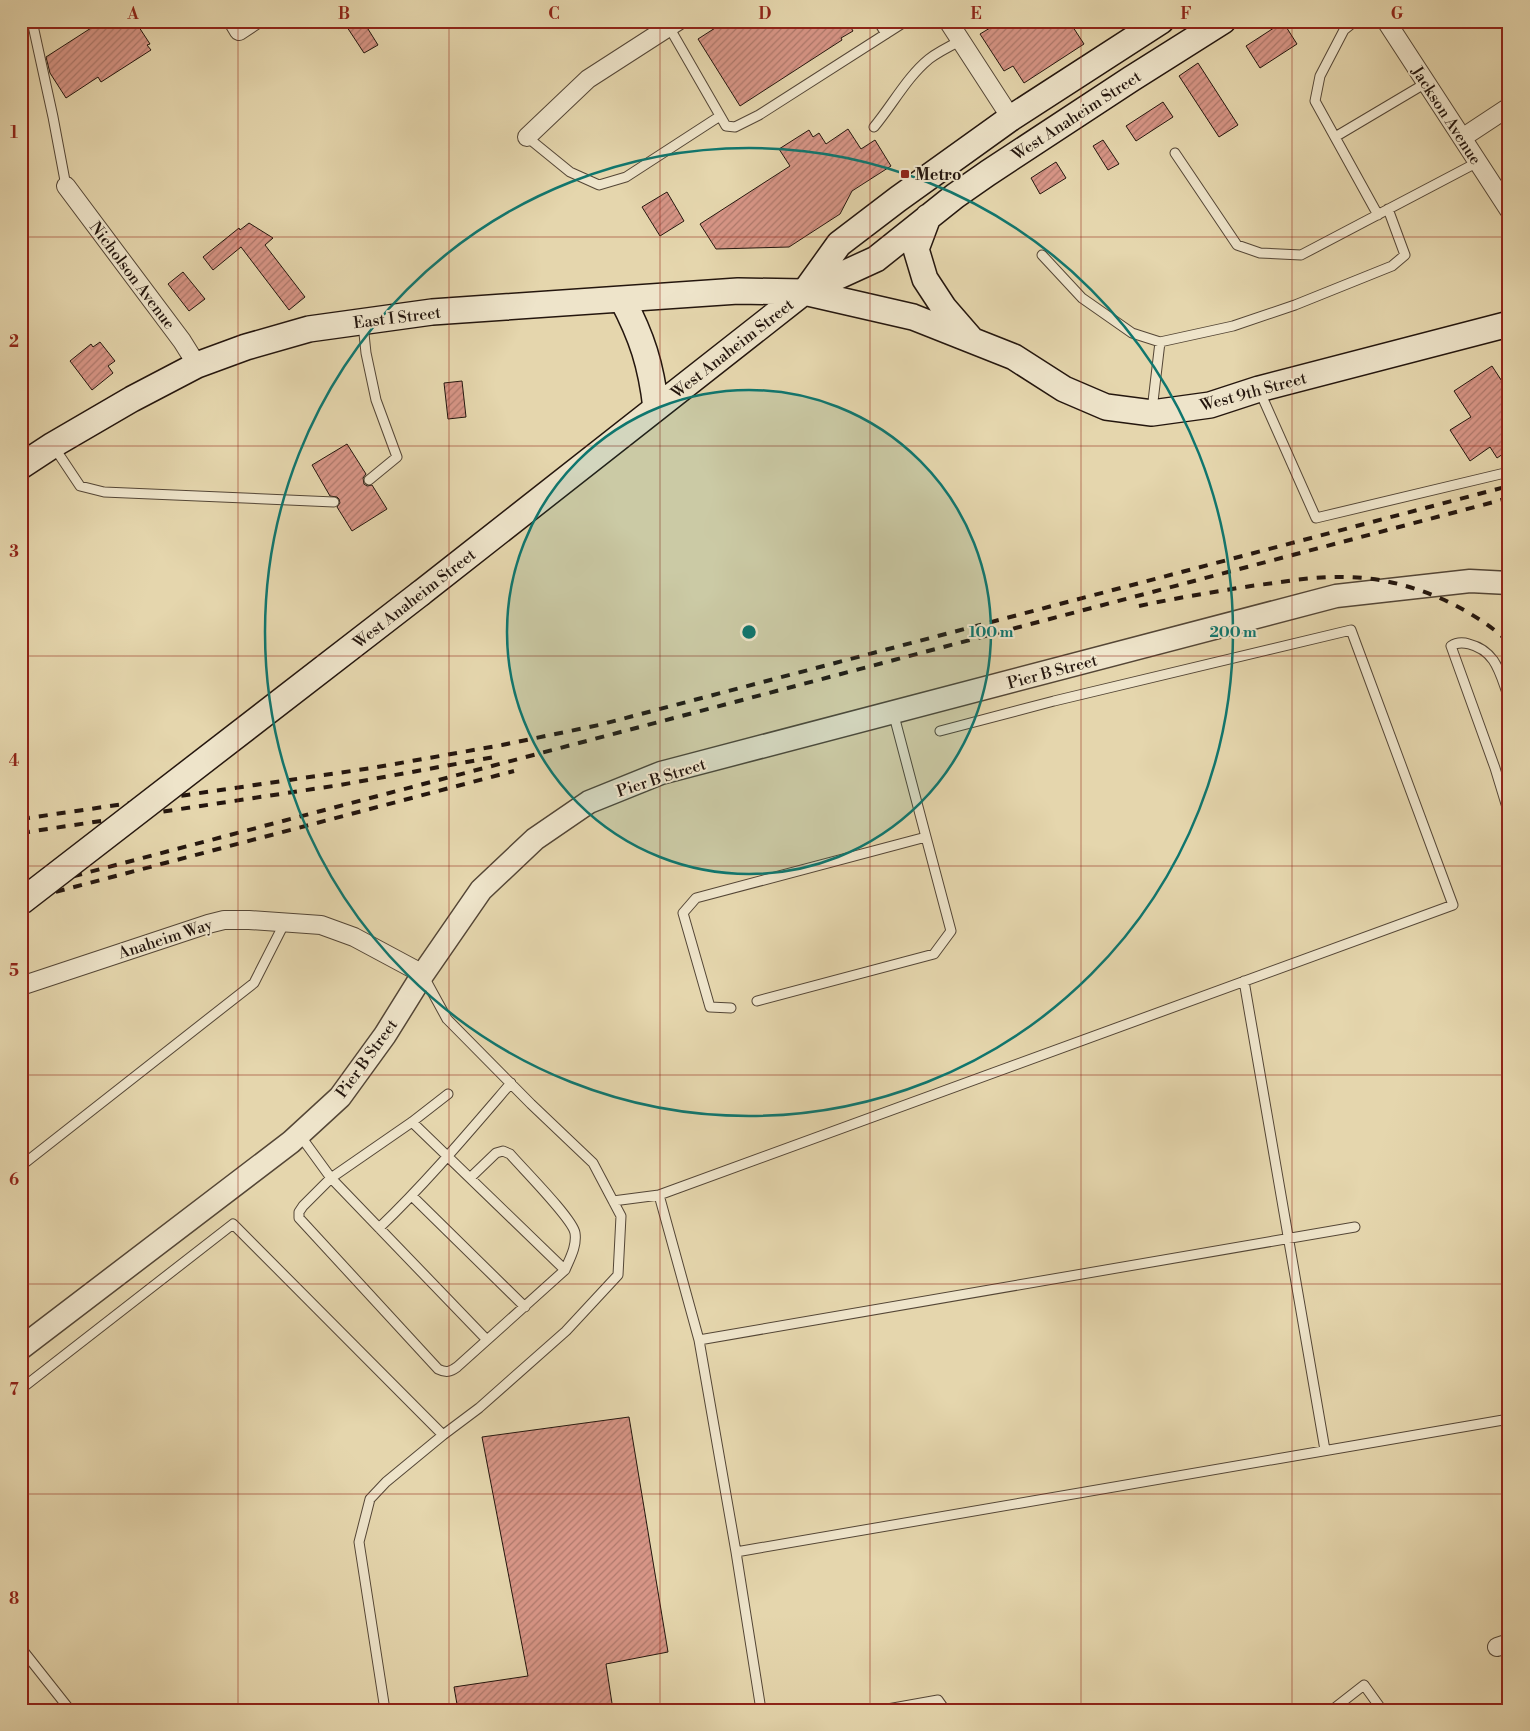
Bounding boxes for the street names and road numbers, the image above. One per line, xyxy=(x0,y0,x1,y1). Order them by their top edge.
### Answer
street label: Jackson Avenue xyxy=(1406,62,1485,169)
street label: West Anaheim Street xyxy=(1007,66,1145,166)
street label: Nicholson Avenue xyxy=(85,218,179,334)
street label: West Anaheim Street xyxy=(667,295,798,403)
street label: East I Street xyxy=(352,303,442,333)
street label: West 9th Street xyxy=(1197,368,1309,416)
street label: West Anaheim Street xyxy=(349,545,480,653)
street label: Pier B Street xyxy=(1005,650,1100,694)
street label: Pier B Street xyxy=(614,754,709,802)
street label: Anaheim Way xyxy=(115,914,215,964)
street label: Pier B Street xyxy=(332,1015,402,1102)

